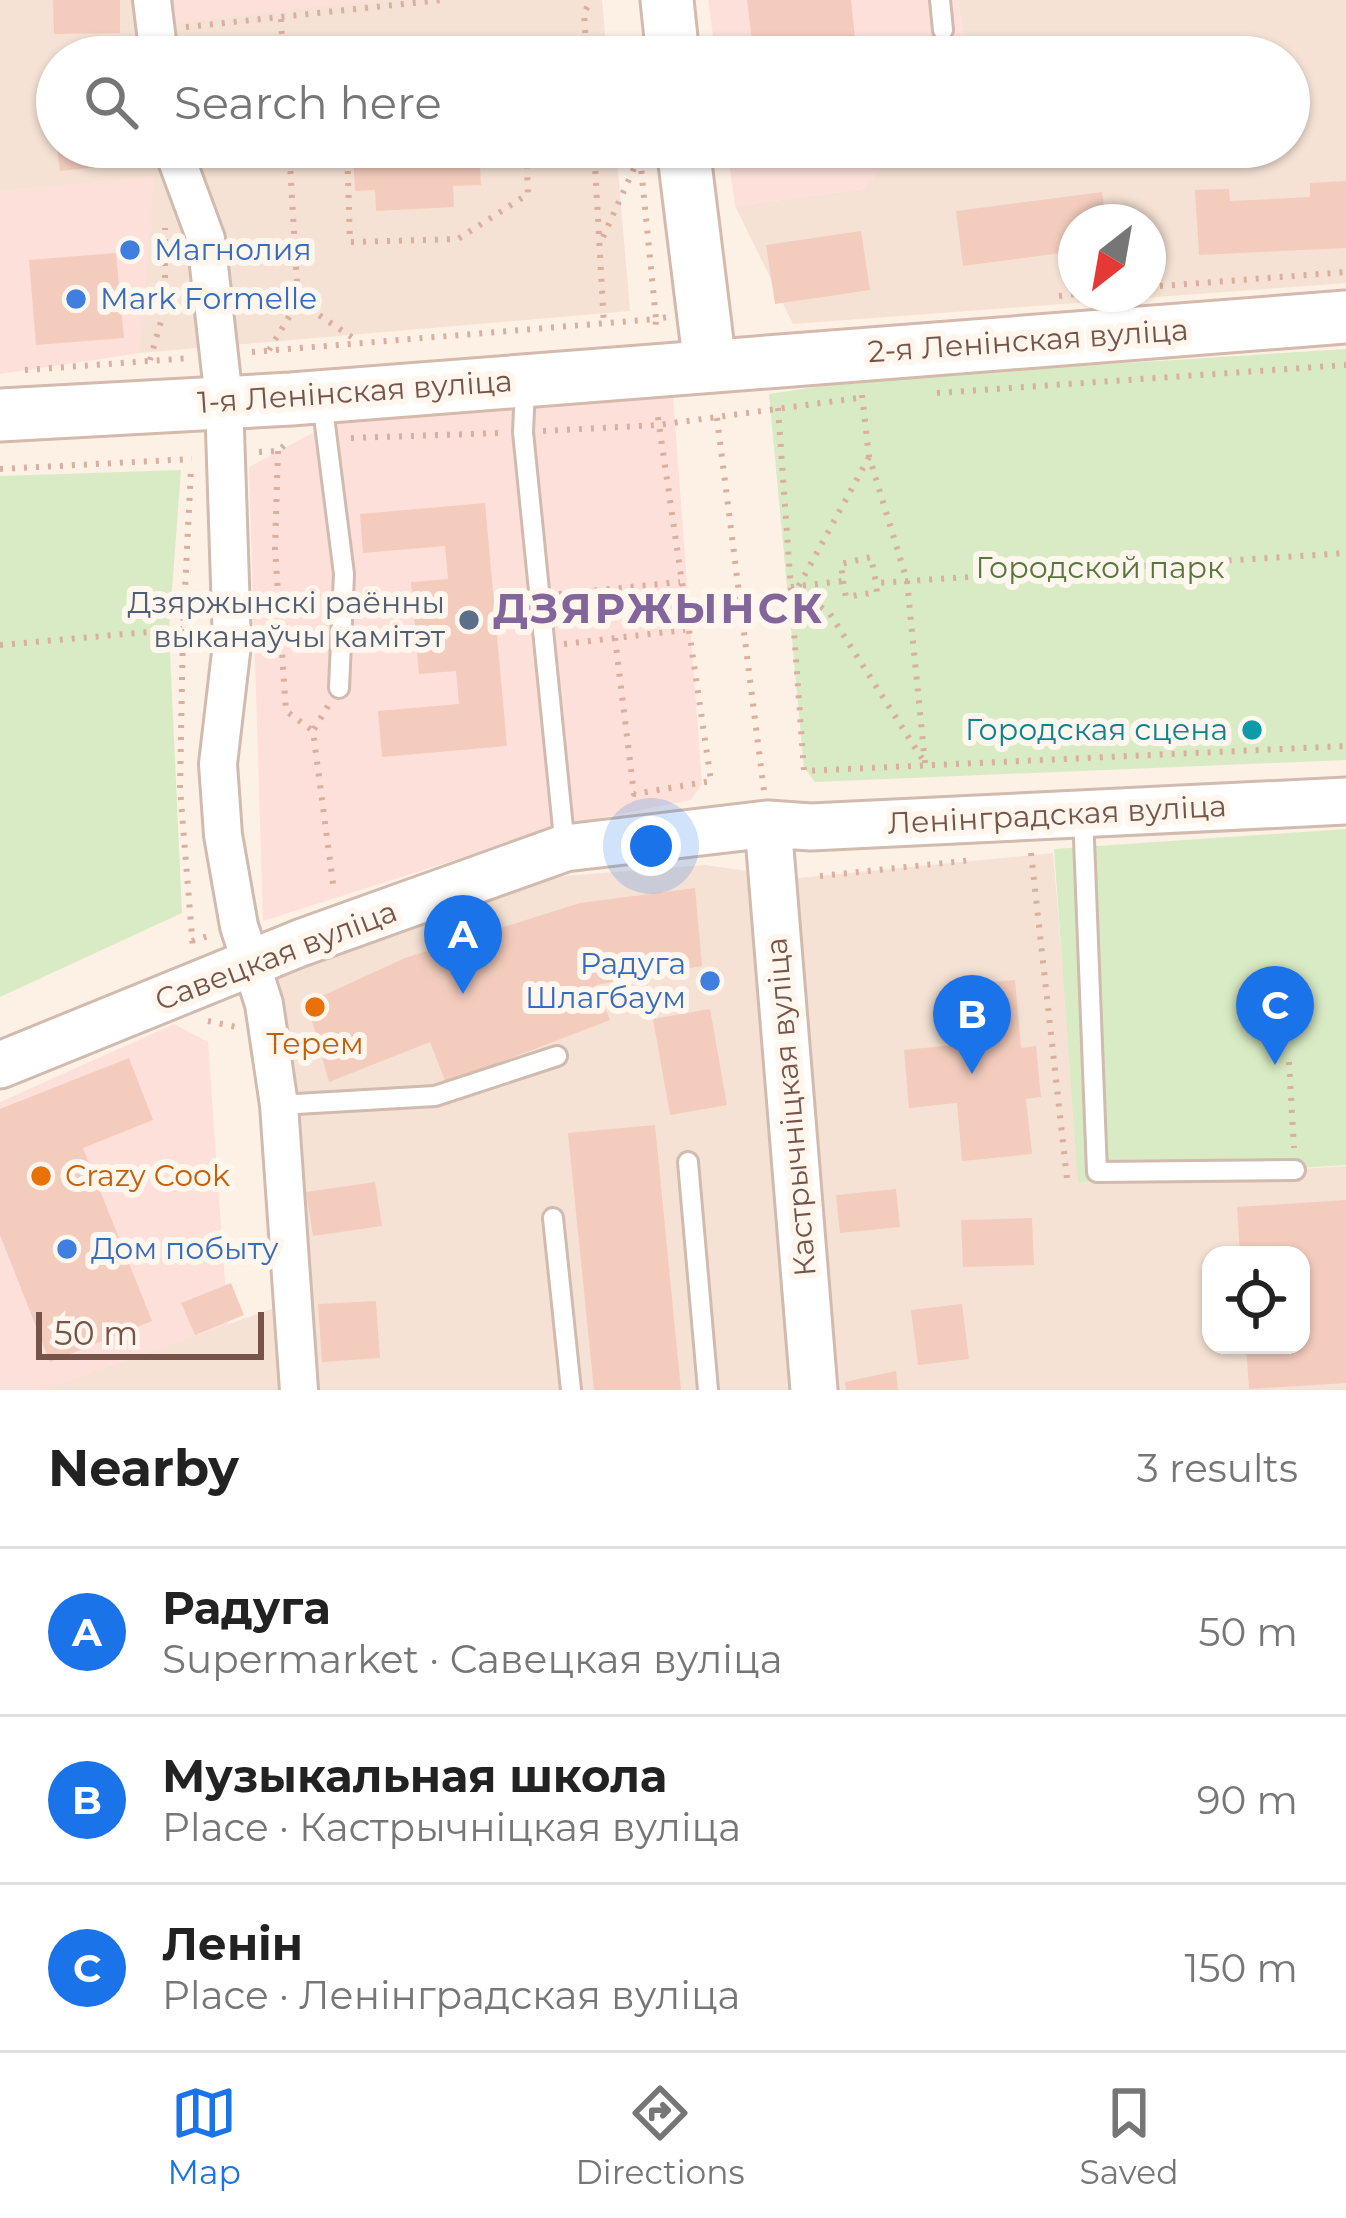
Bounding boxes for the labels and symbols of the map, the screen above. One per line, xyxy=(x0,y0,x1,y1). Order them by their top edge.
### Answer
north arrow xyxy=(1058,204,1166,312)
place label: Магнолия xyxy=(154,231,312,268)
marker: Магнолия xyxy=(117,237,143,263)
place label: Mark Formelle xyxy=(100,280,317,317)
marker: Mark Formelle xyxy=(63,286,89,312)
street label: 2-я Ленінская вуліца xyxy=(866,311,1190,370)
street label: 1-я Ленінская вуліца xyxy=(196,362,514,421)
park label: Городской парк xyxy=(976,549,1225,586)
district label: ДЗЯРЖЫНСК xyxy=(493,582,825,634)
place label: Дзяржынскі раённы выканаўчы камітэт xyxy=(127,584,446,655)
marker: Дзяржынскі раённы выканаўчы камітэт xyxy=(456,607,482,633)
place label: Городская сцена xyxy=(965,711,1228,748)
marker: Городская сцена xyxy=(1239,717,1265,743)
street label: Ленінградская вуліца xyxy=(886,787,1227,842)
your location xyxy=(621,816,681,876)
street label: Савецкая вуліца xyxy=(150,892,402,1019)
pin: A xyxy=(424,895,502,994)
street label: Кастрычніцкая вуліца xyxy=(757,936,824,1278)
place label: Радуга Шлагбаум xyxy=(525,945,686,1016)
pin: C xyxy=(1236,966,1314,1065)
marker: Радуга Шлагбаум xyxy=(697,968,723,994)
pin: B xyxy=(933,975,1011,1074)
marker: Терем xyxy=(302,994,328,1020)
place label: Терем xyxy=(266,1025,364,1062)
place label: Crazy Cook xyxy=(65,1157,230,1194)
marker: Crazy Cook xyxy=(28,1163,54,1189)
place label: Дом побыту xyxy=(91,1230,279,1267)
marker: Дом побыту xyxy=(54,1236,80,1262)
scale bar xyxy=(36,1306,264,1359)

